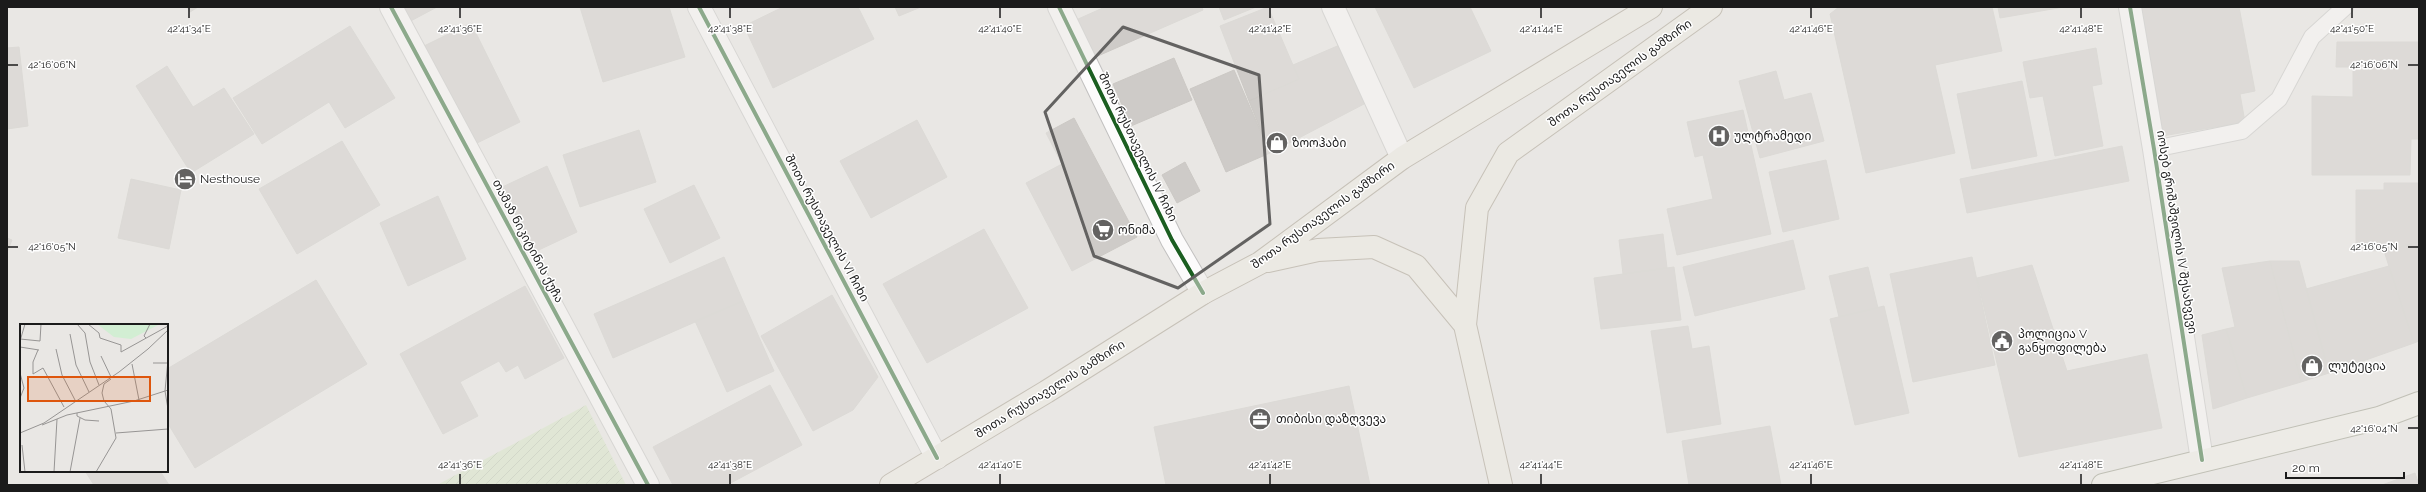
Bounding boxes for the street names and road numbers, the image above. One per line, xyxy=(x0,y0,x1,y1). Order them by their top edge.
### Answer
street label: შოთა რუსთაველის გამზირი xyxy=(1546,16,1695,131)
street label: შოთა რუსთაველის IV ჩიხი xyxy=(1095,70,1180,224)
street label: იოსებ გრიშაშვილის IV შესახვევი xyxy=(2153,129,2200,335)
street label: შოთა რუსთაველის VI ჩიხი xyxy=(781,152,872,305)
street label: შოთა რუსთაველის გამზირი xyxy=(1249,158,1398,273)
street label: თამაზ ნიკიტინის ქუჩა xyxy=(489,177,567,305)
street label: შოთა რუსთაველის გამზირი xyxy=(973,337,1128,442)

